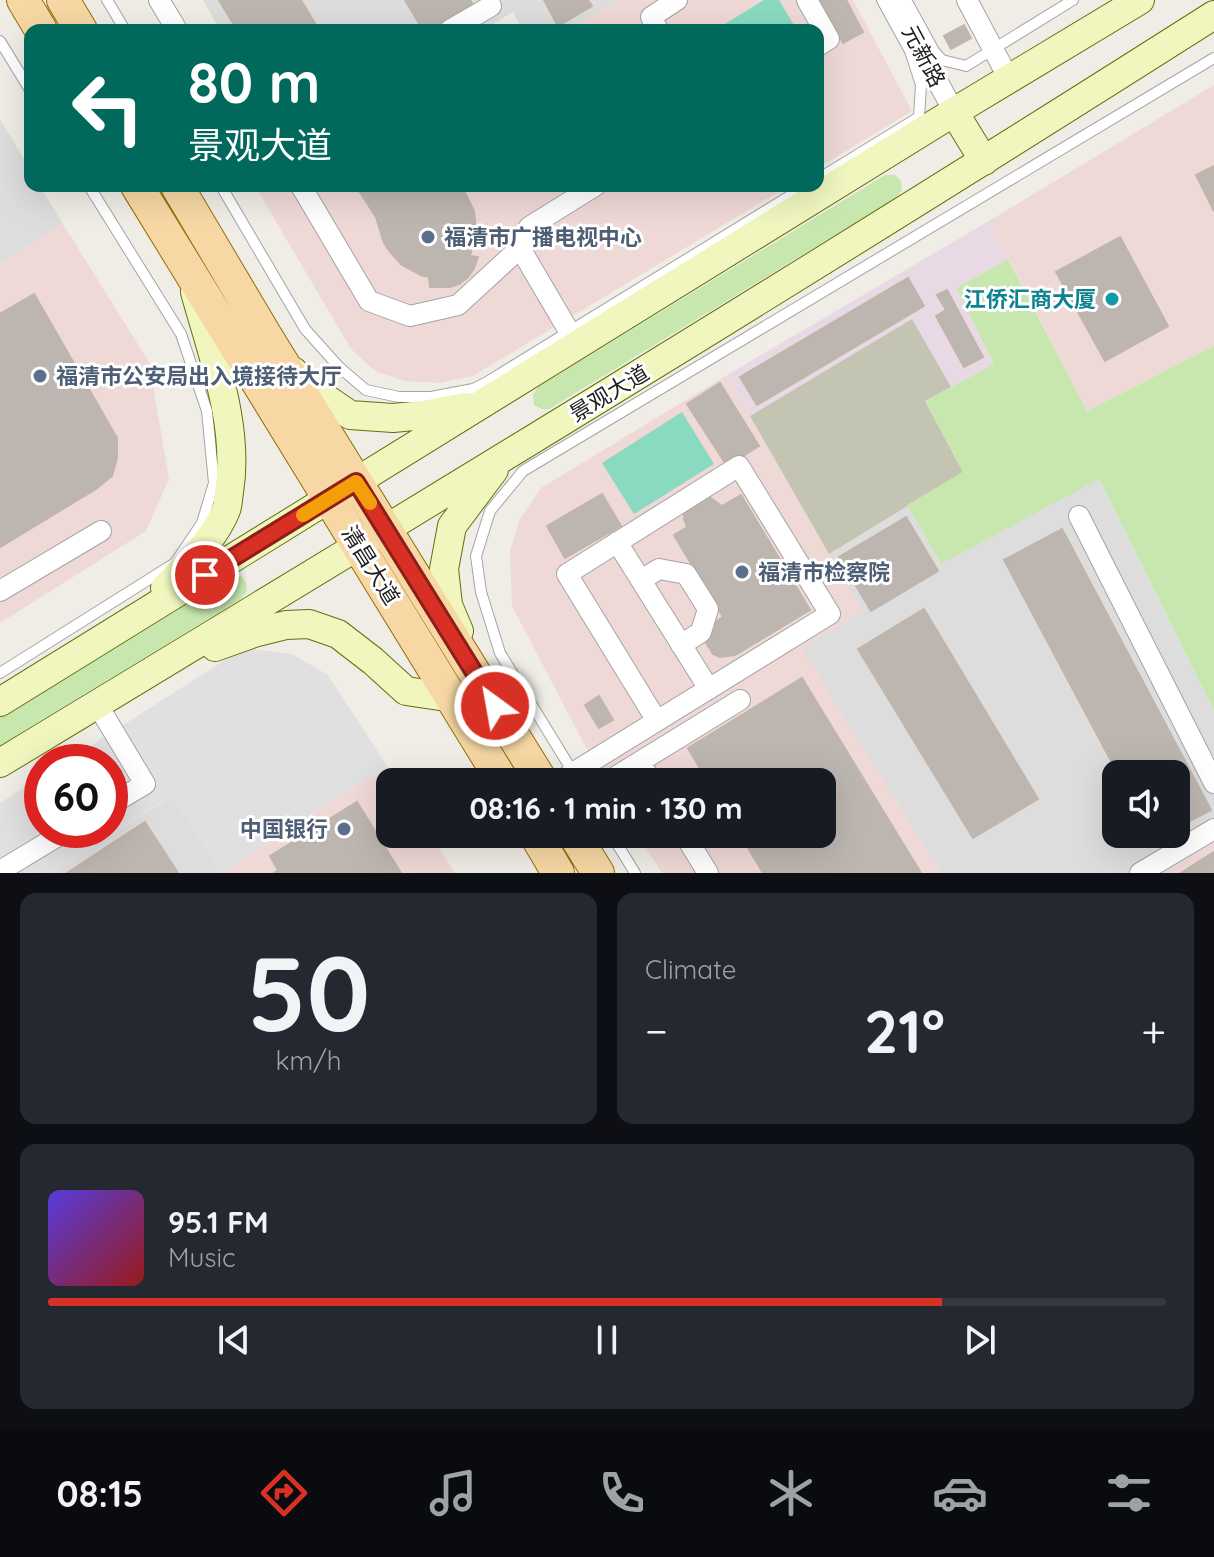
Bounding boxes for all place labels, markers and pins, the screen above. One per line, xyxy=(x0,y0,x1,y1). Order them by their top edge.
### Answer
place label: 福清市广播电视中心 xyxy=(444,223,642,251)
marker: 福清市广播电视中心 xyxy=(419,228,437,246)
place label: 江侨汇商大厦 xyxy=(964,285,1096,313)
marker: 江侨汇商大厦 xyxy=(1103,290,1121,308)
place label: 福清市公安局出入境接待大厅 xyxy=(56,362,342,390)
marker: 福清市公安局出入境接待大厅 xyxy=(31,367,49,385)
pin xyxy=(171,541,239,609)
place label: 福清市检察院 xyxy=(758,558,890,586)
marker: 福清市检察院 xyxy=(733,563,751,581)
place label: 中国银行 xyxy=(240,815,328,843)
marker: 中国银行 xyxy=(335,820,353,838)

